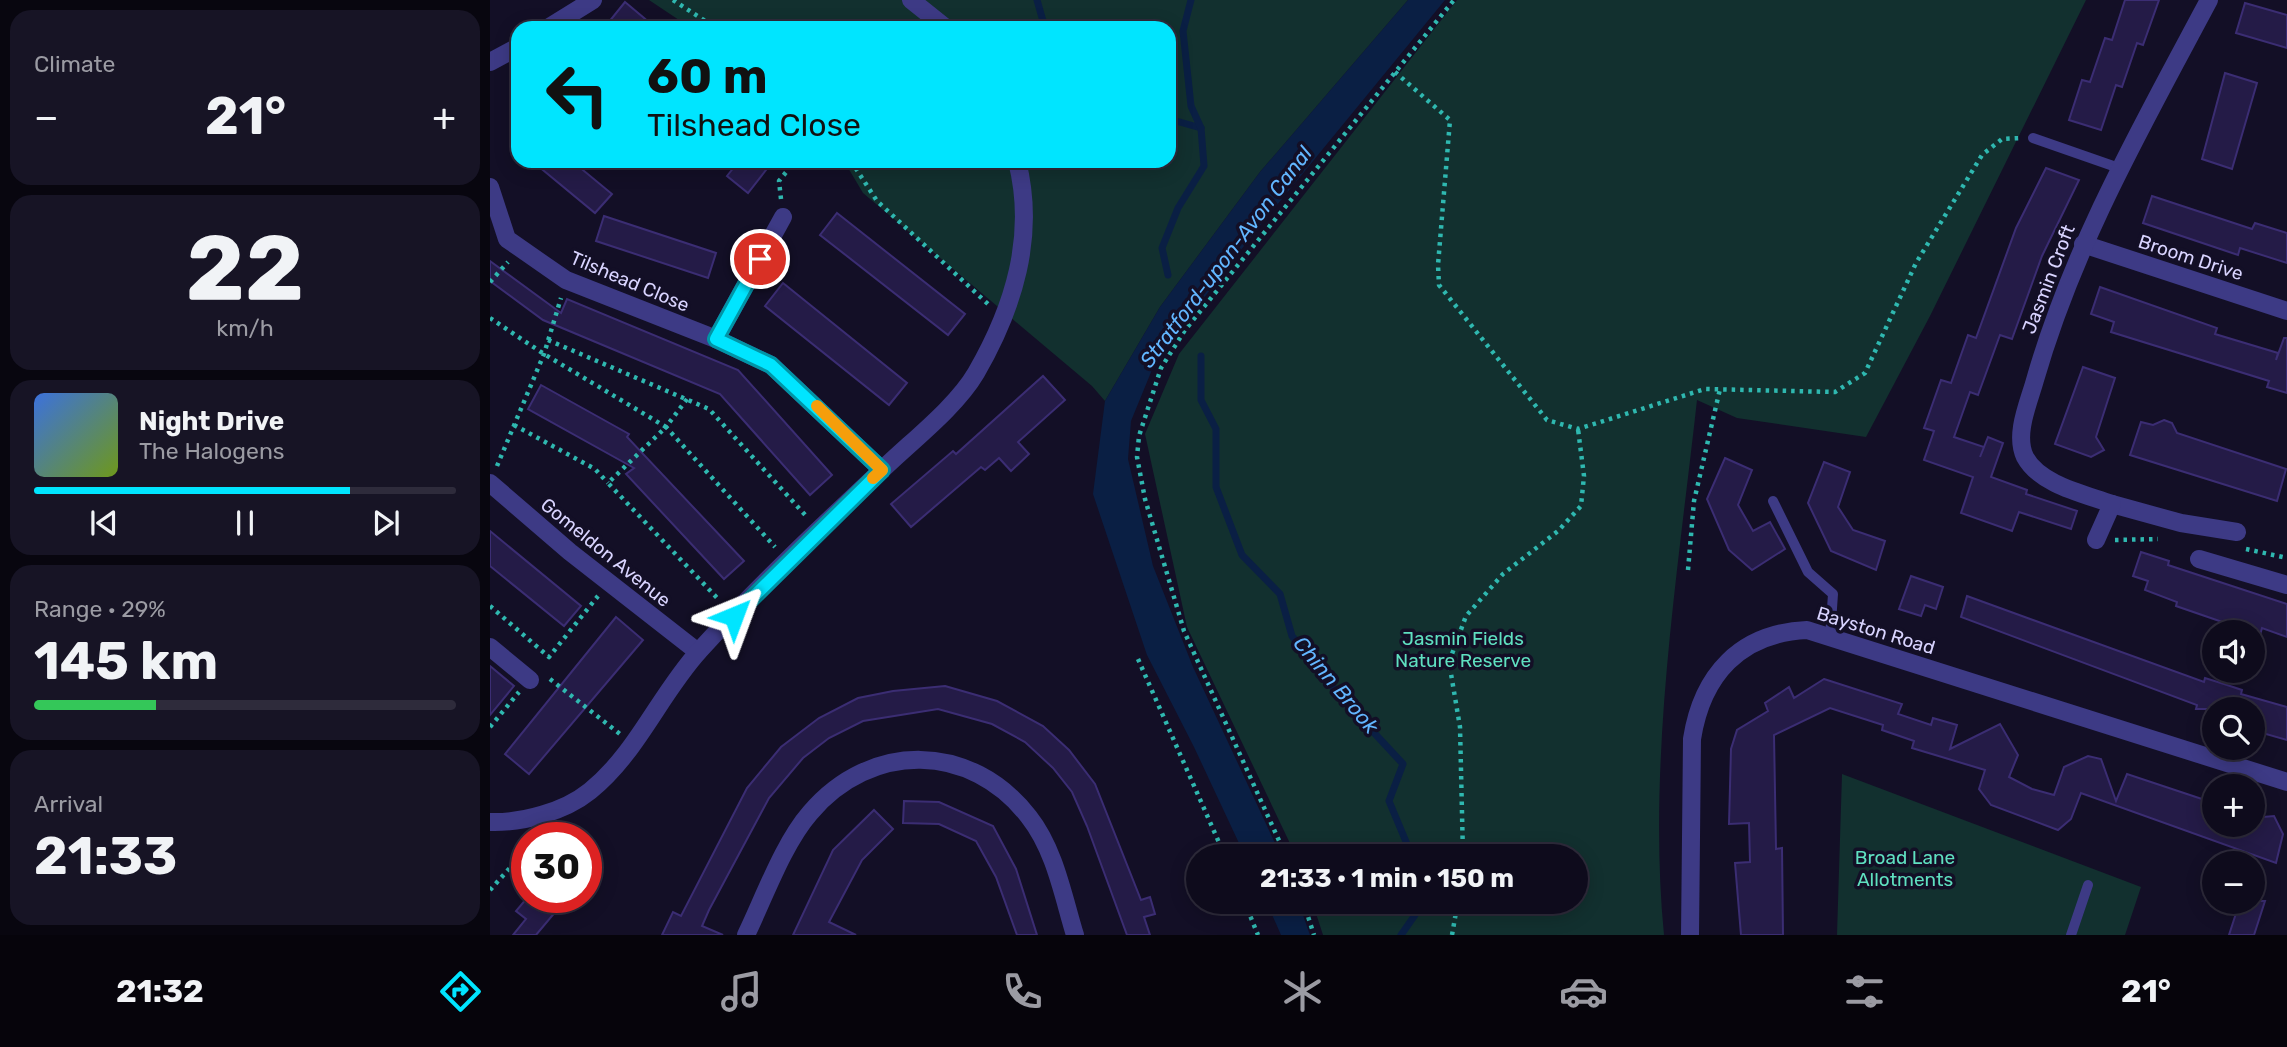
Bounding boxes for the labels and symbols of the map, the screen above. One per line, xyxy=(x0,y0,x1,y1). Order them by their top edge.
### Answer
water label: Stratford-upon-Avon Canal xyxy=(1134,140,1317,372)
street label: Jasmin Croft xyxy=(2017,221,2080,337)
pin xyxy=(730,229,790,289)
street label: Broom Drive xyxy=(2136,230,2246,285)
street label: Tilshead Close xyxy=(567,246,693,317)
street label: Gomeldon Avenue xyxy=(536,493,675,612)
position arrow xyxy=(697,579,771,653)
street label: Bayston Road xyxy=(1814,602,1938,659)
park label: Jasmin Fields Nature Reserve xyxy=(1395,627,1531,672)
water label: Chinn Brook xyxy=(1288,631,1385,739)
speed limit sign: 30 xyxy=(511,822,602,913)
park label: Broad Lane Allotments xyxy=(1855,846,1955,891)

